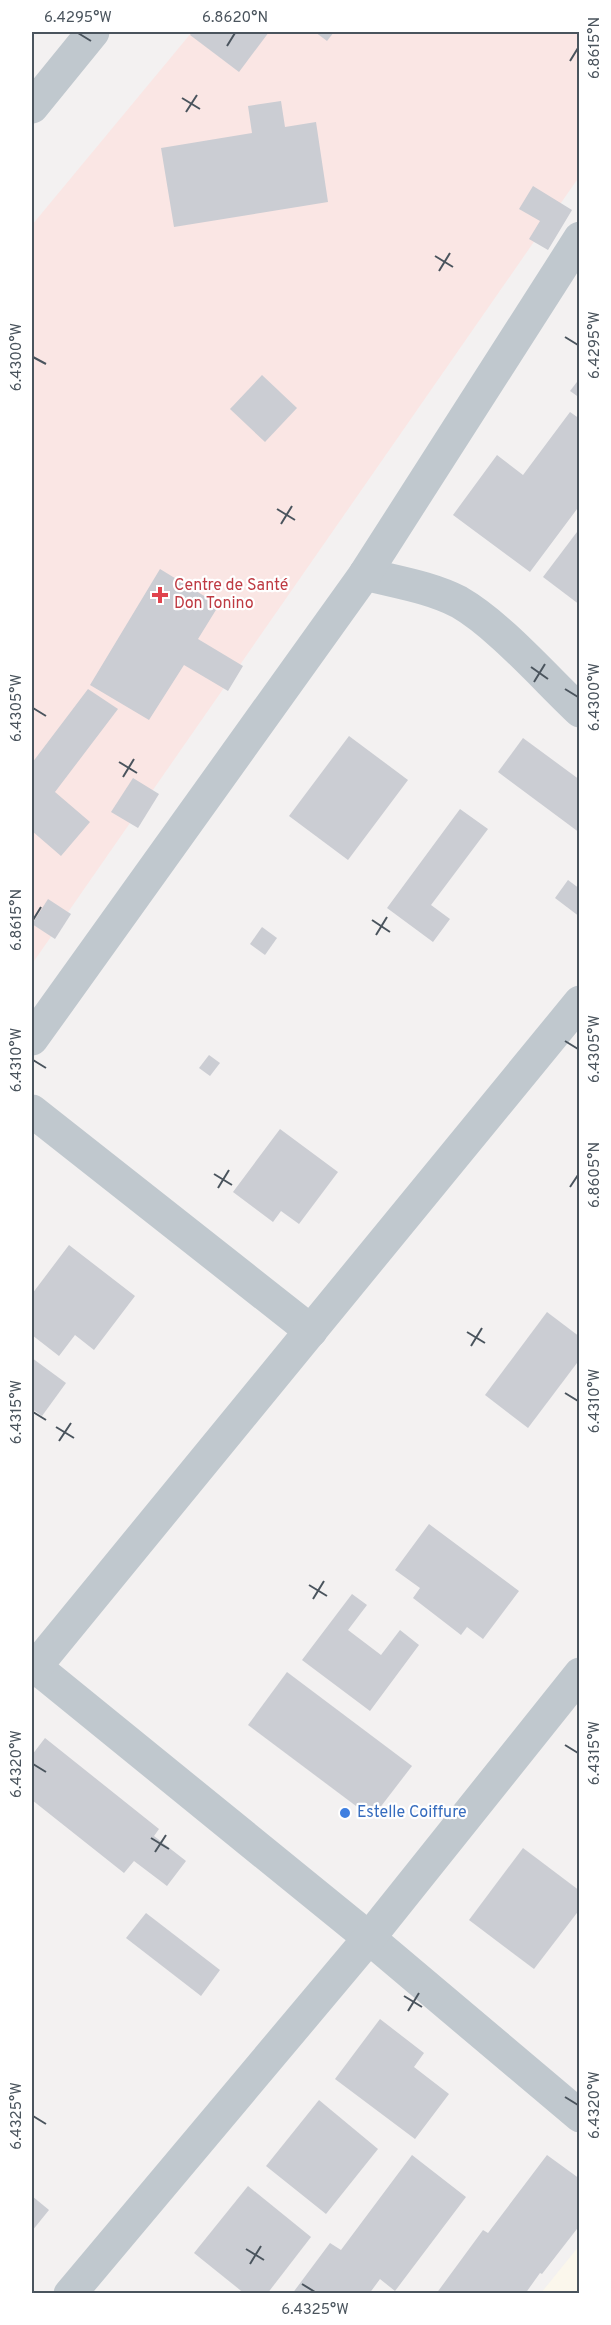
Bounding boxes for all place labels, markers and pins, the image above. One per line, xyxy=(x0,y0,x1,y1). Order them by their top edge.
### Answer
place label: Centre de Santé Don Tonino xyxy=(174,576,288,614)
marker: Centre de Santé Don Tonino xyxy=(151,586,169,604)
place label: Estelle Coiffure xyxy=(357,1803,467,1823)
marker: Estelle Coiffure xyxy=(338,1806,352,1820)

